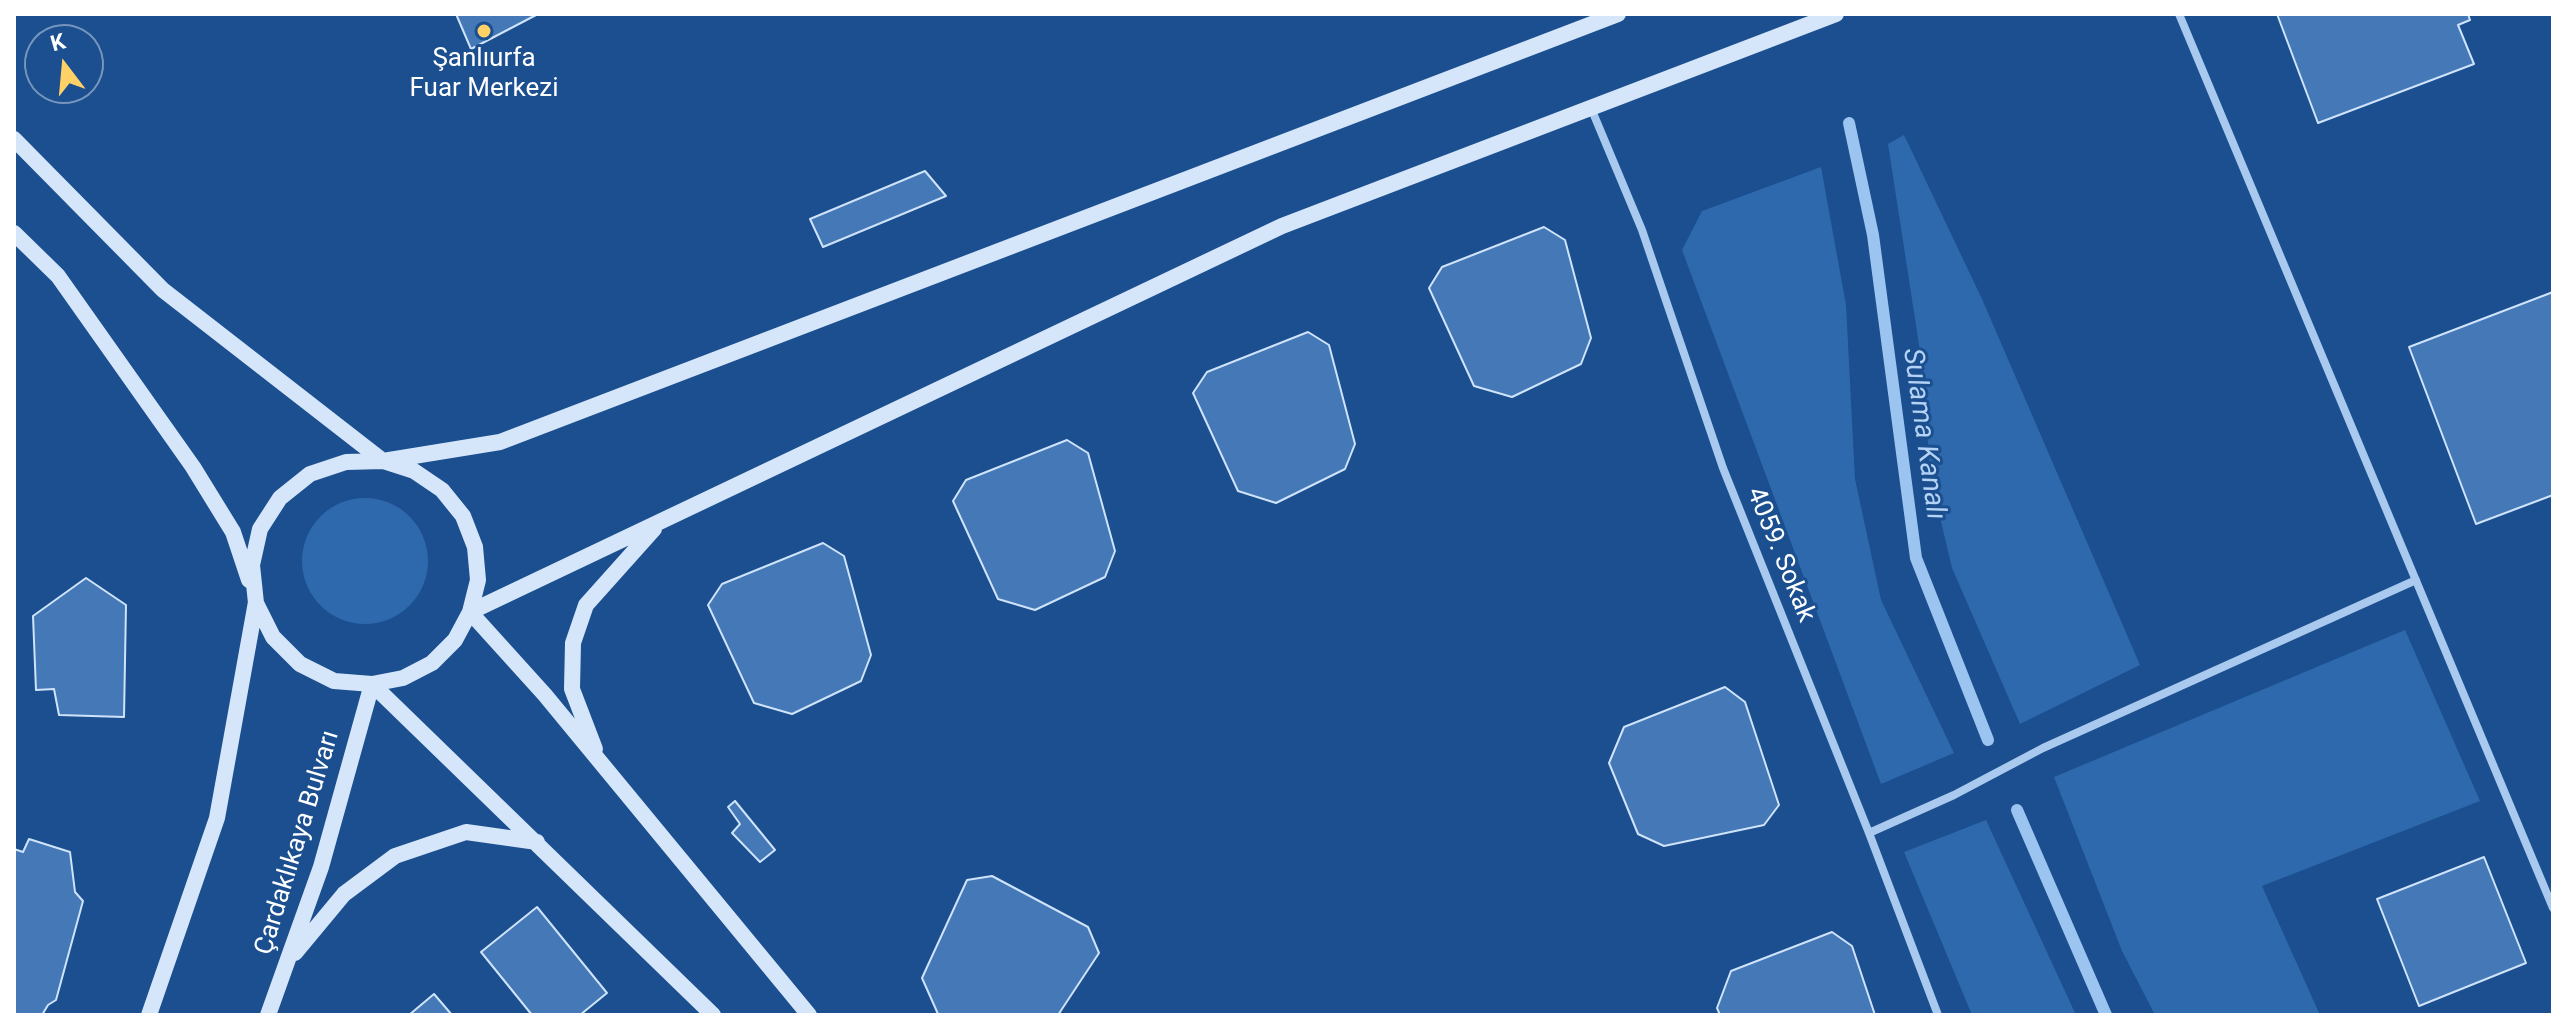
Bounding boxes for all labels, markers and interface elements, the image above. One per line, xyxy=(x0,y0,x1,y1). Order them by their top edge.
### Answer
marker: Şanlıurfa Fuar Merkezi xyxy=(475,22,493,40)
north arrow xyxy=(24,24,104,104)
text: K xyxy=(48,28,68,56)
place label: Şanlıurfa Fuar Merkezi xyxy=(409,43,559,104)
water label: Sulama Kanalı xyxy=(1894,346,1952,522)
street label: 4059. Sokak xyxy=(1739,483,1821,627)
street label: Çardaklıkaya Bulvarı xyxy=(249,727,347,959)

